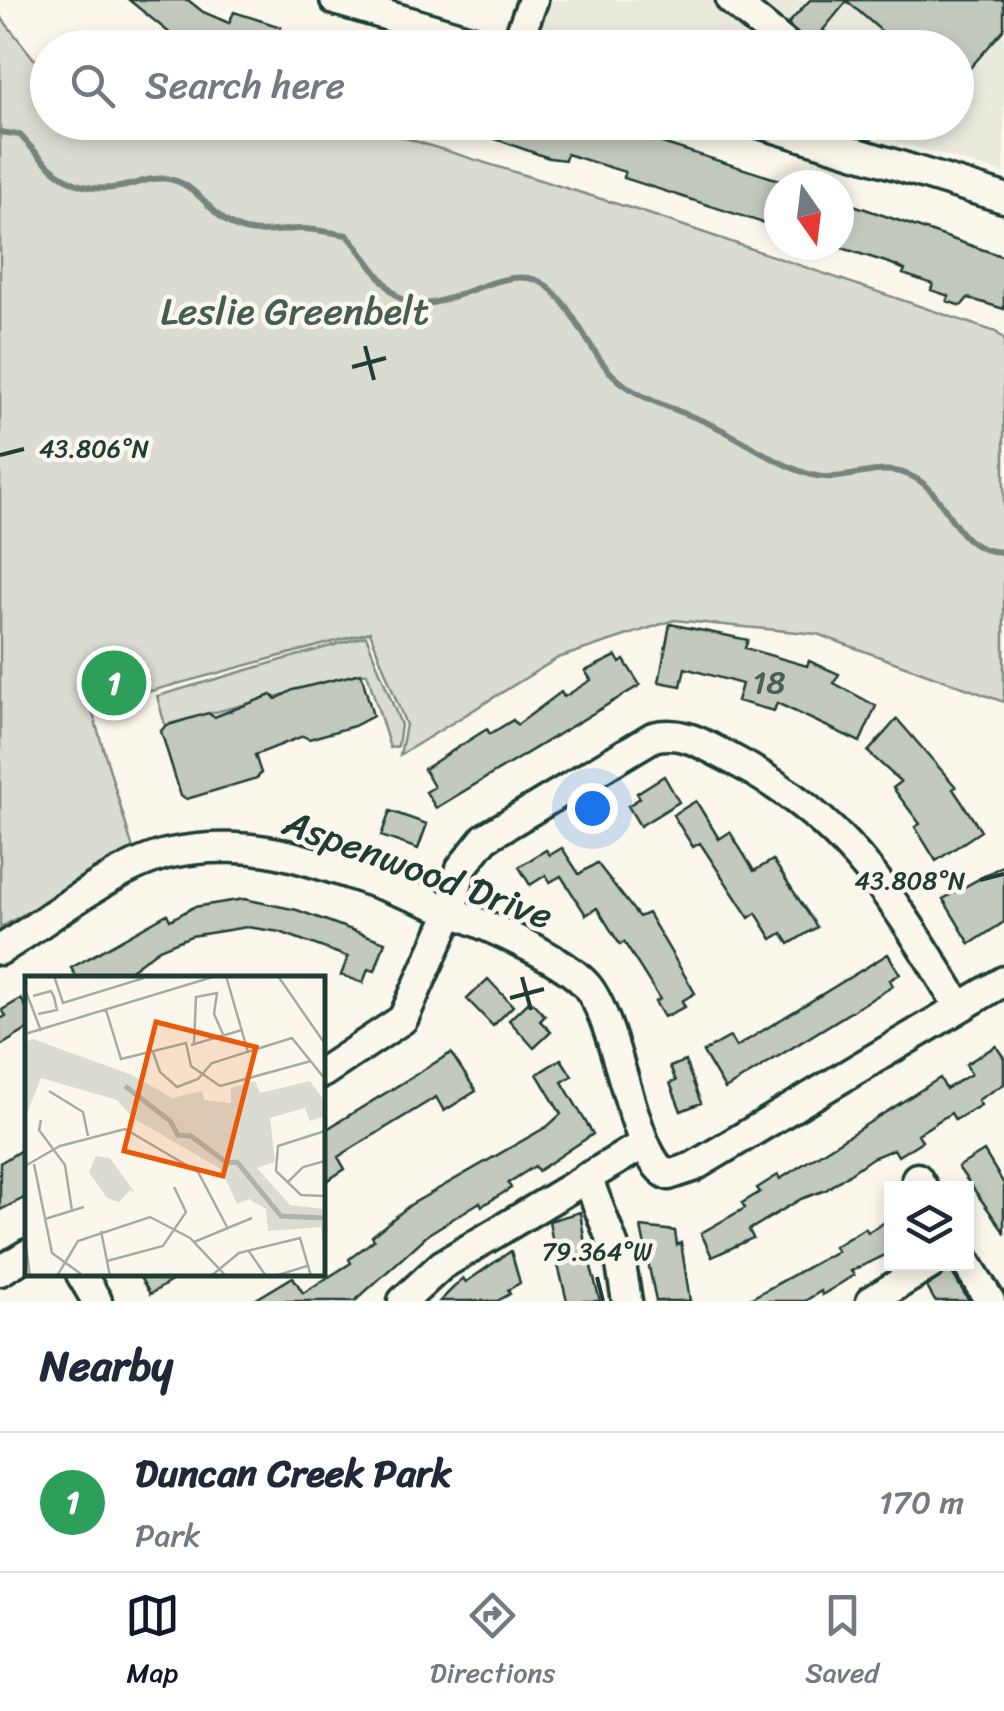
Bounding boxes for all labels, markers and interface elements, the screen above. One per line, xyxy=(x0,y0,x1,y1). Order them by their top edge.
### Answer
search box xyxy=(30,30,974,140)
text: Search here xyxy=(145,52,345,119)
icon: search xyxy=(65,58,120,113)
north arrow xyxy=(764,170,854,260)
park label: Leslie Greenbelt xyxy=(161,278,429,345)
text: 43.806°N xyxy=(39,426,150,471)
pin: 1 xyxy=(82,646,146,720)
house number: 18 xyxy=(752,654,786,711)
your location xyxy=(567,783,618,834)
street label: Aspenwood Drive xyxy=(273,789,562,949)
text: 43.808°N xyxy=(855,858,966,903)
inset map xyxy=(25,976,325,1276)
map controls xyxy=(884,1181,974,1271)
button: layers xyxy=(884,1181,974,1271)
text: 79.364°W xyxy=(542,1229,653,1274)
text: Nearby xyxy=(40,1329,173,1403)
text: Duncan Creek Park xyxy=(135,1440,451,1507)
text: 1 xyxy=(66,1474,79,1531)
text: 170 m xyxy=(879,1474,964,1531)
text: Park xyxy=(135,1507,201,1564)
tab: Map xyxy=(125,1588,180,1697)
tab: Directions xyxy=(430,1588,555,1697)
tab: Saved xyxy=(805,1588,879,1697)

